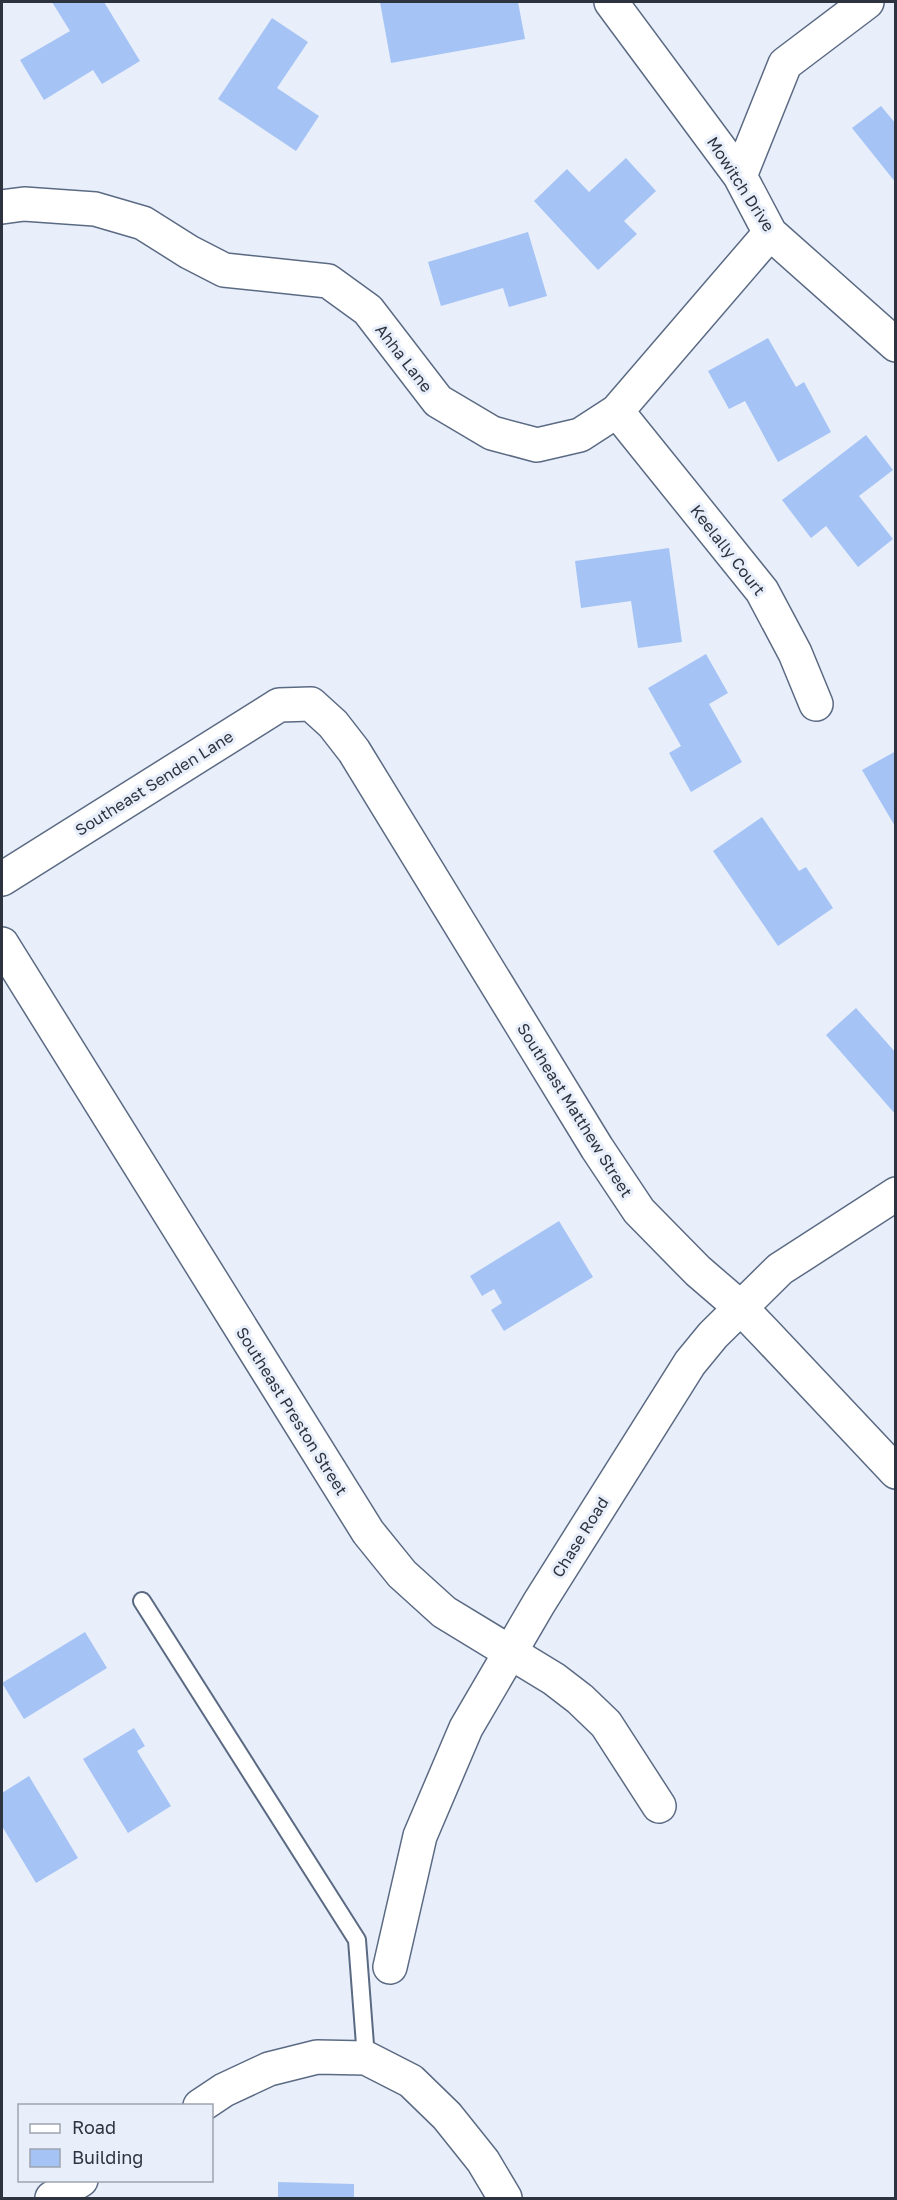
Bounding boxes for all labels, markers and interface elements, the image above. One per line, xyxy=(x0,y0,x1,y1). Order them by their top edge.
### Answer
street label: Mowitch Drive xyxy=(703,133,779,235)
street label: Ahha Lane xyxy=(371,320,437,396)
street label: Keelally Court xyxy=(686,501,770,599)
street label: Southeast Senden Lane xyxy=(71,726,237,840)
street label: Southeast Matthew Street xyxy=(513,1019,637,1201)
street label: Southeast Preston Street xyxy=(232,1323,352,1499)
street label: Chase Road xyxy=(547,1493,613,1581)
legend xyxy=(18,2104,213,2182)
text: Road xyxy=(72,2116,116,2138)
text: Building xyxy=(72,2146,143,2168)

